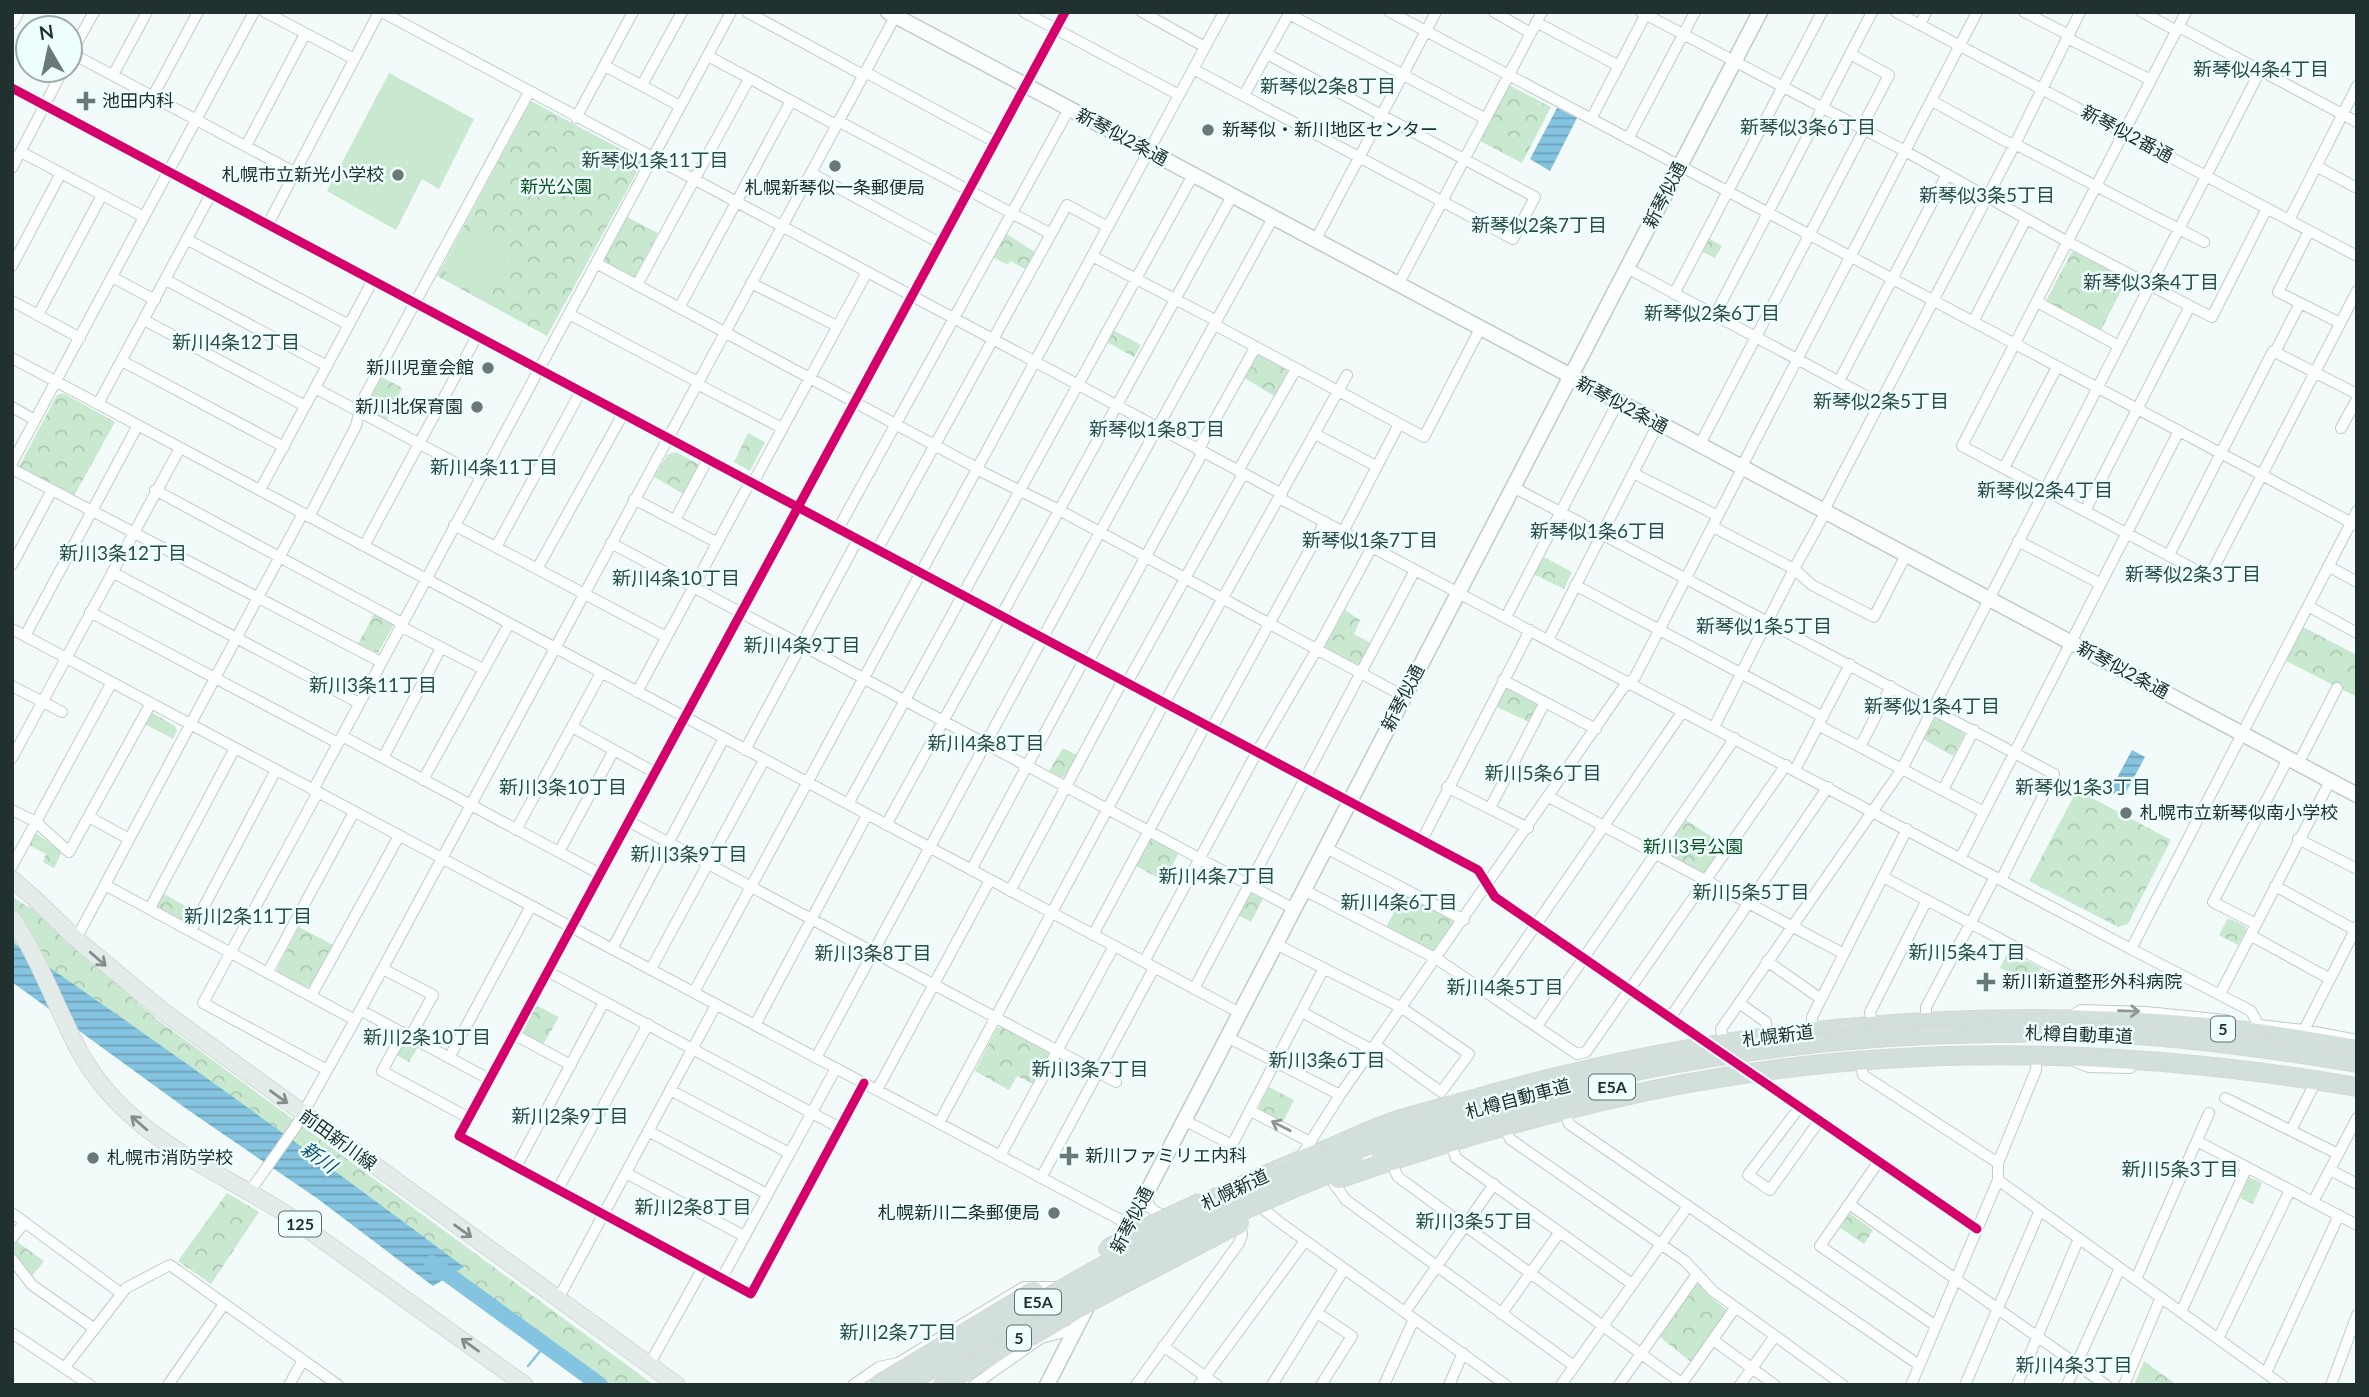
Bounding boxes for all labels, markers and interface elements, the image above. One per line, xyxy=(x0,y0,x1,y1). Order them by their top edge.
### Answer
north arrow xyxy=(14,14,84,84)
text: N xyxy=(37,19,55,44)
district label: 新琴似4条4丁目 xyxy=(2193,57,2329,80)
district label: 新琴似2条8丁目 xyxy=(1260,74,1396,97)
place label: 池田内科 xyxy=(102,89,174,111)
marker: 池田内科 xyxy=(76,91,96,111)
street label: 新琴似2番通 xyxy=(2078,100,2177,166)
street label: 新琴似2条通 xyxy=(1073,103,1172,169)
district label: 新琴似3条6丁目 xyxy=(1740,115,1876,138)
place label: 新琴似・新川地区センター xyxy=(1222,118,1438,140)
marker: 新琴似・新川地区センター xyxy=(1200,122,1216,138)
district label: 新琴似1条11丁目 xyxy=(581,148,729,171)
street label: 新琴似通 xyxy=(1638,157,1690,232)
marker: 札幌新琴似一条郵便局 xyxy=(827,158,843,174)
place label: 札幌市立新光小学校 xyxy=(222,163,384,185)
marker: 札幌市立新光小学校 xyxy=(390,167,406,183)
park label: 新光公園 xyxy=(520,175,592,197)
place label: 札幌新琴似一条郵便局 xyxy=(745,176,925,198)
district label: 新琴似3条5丁目 xyxy=(1919,183,2055,206)
district label: 新琴似2条7丁目 xyxy=(1471,213,1607,236)
district label: 新琴似3条4丁目 xyxy=(2083,270,2219,293)
district label: 新琴似2条6丁目 xyxy=(1644,301,1780,324)
district label: 新川4条12丁目 xyxy=(172,330,300,353)
place label: 新川児童会館 xyxy=(366,356,474,378)
marker: 新川児童会館 xyxy=(480,360,496,376)
street label: 新琴似2条通 xyxy=(1573,371,1672,437)
district label: 新琴似2条5丁目 xyxy=(1813,389,1949,412)
place label: 新川北保育園 xyxy=(355,395,463,417)
marker: 新川北保育園 xyxy=(469,399,485,415)
district label: 新琴似1条8丁目 xyxy=(1089,417,1225,440)
district label: 新川4条11丁目 xyxy=(430,455,558,478)
district label: 新琴似2条4丁目 xyxy=(1977,478,2113,501)
district label: 新琴似1条6丁目 xyxy=(1530,519,1666,542)
district label: 新琴似1条7丁目 xyxy=(1302,528,1438,551)
district label: 新川3条12丁目 xyxy=(59,541,187,564)
district label: 新琴似2条3丁目 xyxy=(2125,562,2261,585)
district label: 新川4条10丁目 xyxy=(612,566,740,589)
district label: 新琴似1条5丁目 xyxy=(1696,614,1832,637)
district label: 新川4条9丁目 xyxy=(743,633,861,656)
street label: 新琴似2条通 xyxy=(2074,636,2173,702)
street label: 新琴似通 xyxy=(1376,660,1428,735)
district label: 新川3条11丁目 xyxy=(309,673,437,696)
district label: 新琴似1条4丁目 xyxy=(1864,694,2000,717)
district label: 新川4条8丁目 xyxy=(927,731,1045,754)
district label: 新川5条6丁目 xyxy=(1484,761,1602,784)
district label: 新川3条10丁目 xyxy=(499,775,627,798)
district label: 新琴似1条3丁目 xyxy=(2015,775,2151,798)
place label: 札幌市立新琴似南小学校 xyxy=(2140,801,2338,823)
marker: 札幌市立新琴似南小学校 xyxy=(2118,805,2134,821)
park label: 新川3号公園 xyxy=(1643,835,1743,857)
district label: 新川3条9丁目 xyxy=(630,842,748,865)
district label: 新川4条7丁目 xyxy=(1158,864,1276,887)
district label: 新川5条5丁目 xyxy=(1692,880,1810,903)
district label: 新川4条6丁目 xyxy=(1340,890,1458,913)
district label: 新川2条11丁目 xyxy=(184,904,312,927)
district label: 新川5条4丁目 xyxy=(1908,940,2026,963)
district label: 新川3条8丁目 xyxy=(814,941,932,964)
one-way arrow xyxy=(89,951,107,967)
place label: 新川新道整形外科病院 xyxy=(2002,970,2182,992)
marker: 新川新道整形外科病院 xyxy=(1976,972,1996,992)
district label: 新川4条5丁目 xyxy=(1446,975,1564,998)
one-way arrow xyxy=(2118,1005,2141,1018)
road number: 5 xyxy=(2211,1016,2235,1042)
street label: 札幌新道 xyxy=(1741,1020,1815,1050)
street label: 札樽自動車道 xyxy=(2025,1021,2133,1047)
district label: 新川2条10丁目 xyxy=(363,1025,491,1048)
district label: 新川3条6丁目 xyxy=(1268,1048,1386,1071)
district label: 新川3条7丁目 xyxy=(1031,1057,1149,1080)
street label: 札樽自動車道 xyxy=(1463,1073,1573,1123)
road number: E5A xyxy=(1589,1074,1635,1100)
one-way arrow xyxy=(269,1090,288,1104)
district label: 新川2条9丁目 xyxy=(511,1104,629,1127)
street label: 前田新川線 xyxy=(295,1105,381,1175)
one-way arrow xyxy=(130,1115,148,1131)
one-way arrow xyxy=(1271,1119,1291,1133)
water label: 新川 xyxy=(297,1137,341,1177)
place label: 新川ファミリエ内科 xyxy=(1085,1144,1247,1166)
place label: 札幌市消防学校 xyxy=(107,1146,233,1168)
marker: 新川ファミリエ内科 xyxy=(1059,1146,1079,1166)
marker: 札幌市消防学校 xyxy=(85,1150,101,1166)
district label: 新川5条3丁目 xyxy=(2121,1157,2239,1180)
street label: 札幌新道 xyxy=(1197,1164,1272,1214)
street label: 新琴似通 xyxy=(1105,1182,1157,1257)
district label: 新川2条8丁目 xyxy=(634,1195,752,1218)
place label: 札幌新川二条郵便局 xyxy=(878,1201,1040,1223)
marker: 札幌新川二条郵便局 xyxy=(1046,1205,1062,1221)
district label: 新川3条5丁目 xyxy=(1415,1209,1533,1232)
road number: 125 xyxy=(279,1212,321,1236)
one-way arrow xyxy=(453,1223,472,1238)
road number: E5A xyxy=(1015,1290,1061,1314)
district label: 新川2条7丁目 xyxy=(839,1320,957,1343)
road number: 5 xyxy=(1007,1326,1031,1350)
one-way arrow xyxy=(461,1337,480,1352)
district label: 新川4条3丁目 xyxy=(2015,1353,2133,1376)

